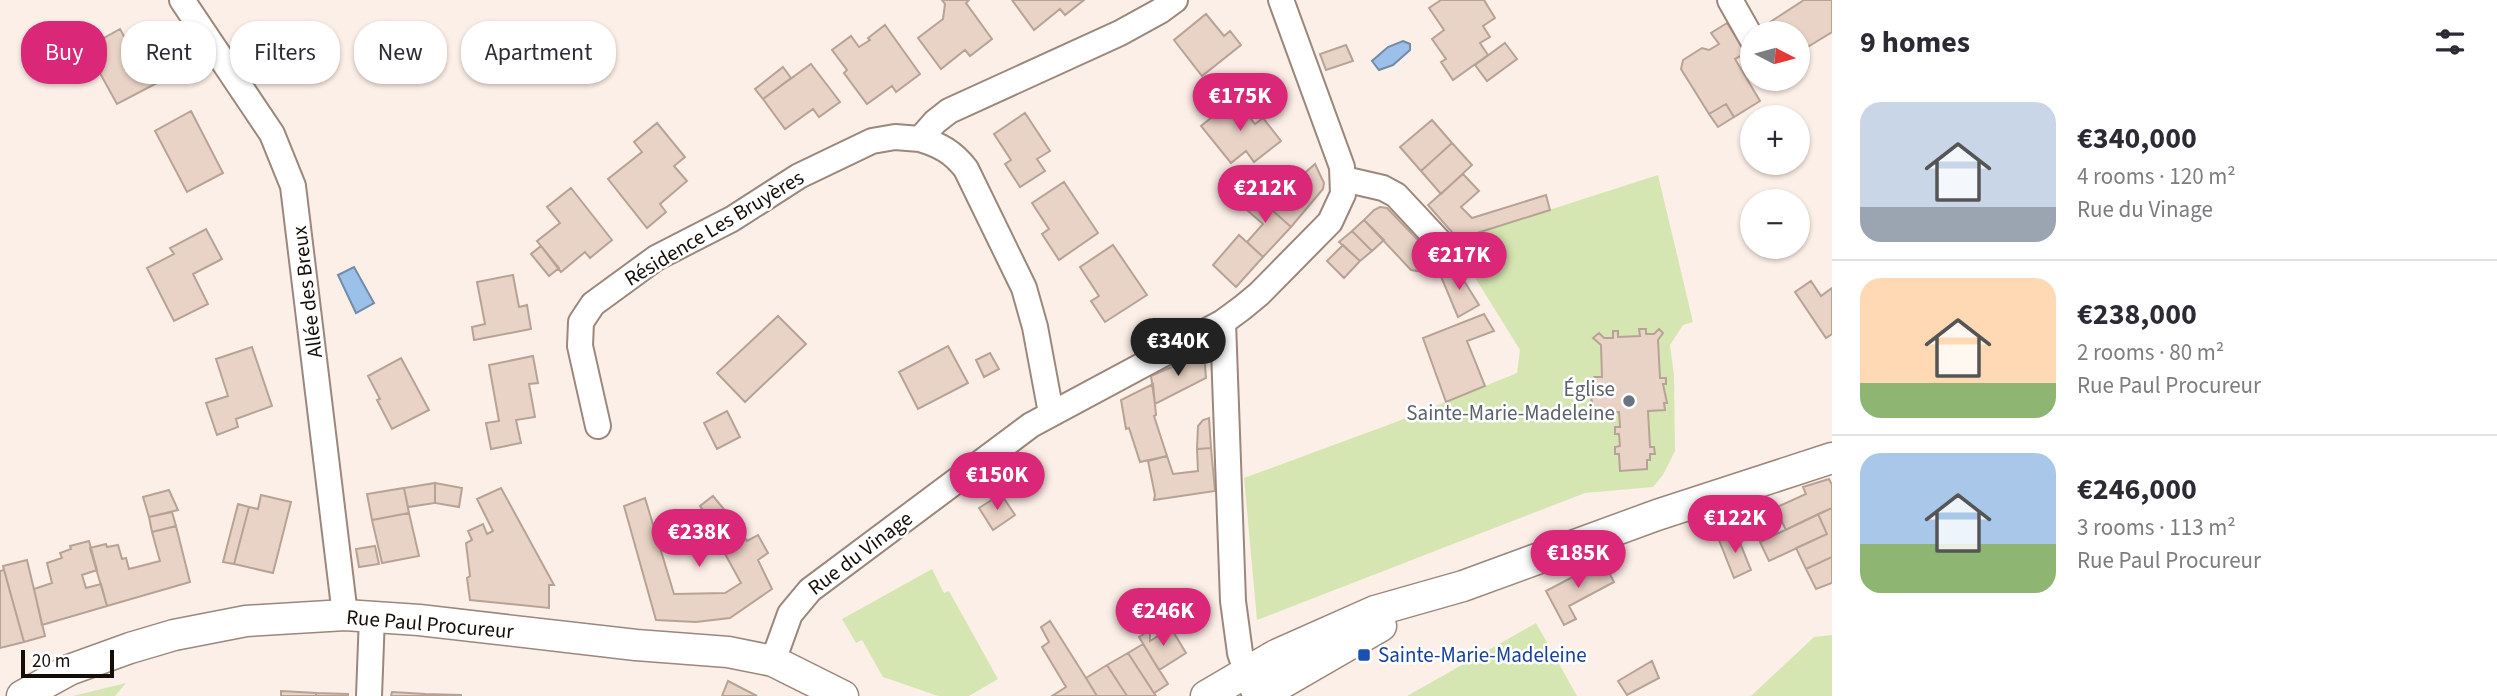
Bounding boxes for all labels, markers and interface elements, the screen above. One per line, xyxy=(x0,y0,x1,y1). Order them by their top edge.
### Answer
chip: Buy xyxy=(21,21,107,84)
chip: Rent xyxy=(121,21,216,84)
chip: Filters xyxy=(230,21,340,84)
chip: New xyxy=(354,21,447,84)
chip: Apartment xyxy=(461,21,616,84)
north arrow xyxy=(1740,21,1810,91)
map controls xyxy=(1740,21,1810,259)
text: 9 homes xyxy=(1860,21,1970,64)
icon: filters xyxy=(2431,23,2469,61)
pin: €175K xyxy=(1191,74,1289,133)
text: €175K xyxy=(1209,79,1271,112)
button: + xyxy=(1740,105,1810,175)
text: €340,000 xyxy=(2077,117,2197,160)
icon: home xyxy=(1916,130,2000,214)
text: 4 rooms · 120 m² xyxy=(2077,160,2236,193)
street label: Résidence Les Bruyères xyxy=(619,162,809,293)
pin: €212K xyxy=(1216,166,1314,225)
text: €212K xyxy=(1234,171,1296,204)
button: − xyxy=(1740,189,1810,259)
text: Rue du Vinage xyxy=(2077,193,2213,226)
street label: Allée des Breux xyxy=(284,224,330,360)
pin: €217K xyxy=(1410,232,1508,292)
text: €217K xyxy=(1428,238,1490,271)
text: €238,000 xyxy=(2077,293,2197,336)
icon: home xyxy=(1916,306,2000,390)
pin: €340K xyxy=(1129,318,1227,378)
text: €340K xyxy=(1147,324,1209,357)
text: 2 rooms · 80 m² xyxy=(2077,336,2224,369)
text: Rue Paul Procureur xyxy=(2077,369,2261,402)
place label: Église Sainte-Marie-Madeleine xyxy=(1406,374,1615,428)
marker: Église Sainte-Marie-Madeleine xyxy=(1621,393,1637,409)
pin: €150K xyxy=(948,452,1046,512)
text: €150K xyxy=(966,458,1028,491)
text: €246,000 xyxy=(2077,468,2197,511)
icon: home xyxy=(1916,481,2000,565)
pin: €122K xyxy=(1686,496,1784,555)
text: €122K xyxy=(1704,501,1766,534)
street label: Rue du Vinage xyxy=(801,504,919,602)
pin: €238K xyxy=(650,510,748,569)
text: 3 rooms · 113 m² xyxy=(2077,511,2236,544)
text: €238K xyxy=(668,515,730,548)
pin: €185K xyxy=(1529,530,1627,590)
text: €185K xyxy=(1547,536,1609,569)
text: Rue Paul Procureur xyxy=(2077,544,2261,577)
pin: €246K xyxy=(1114,588,1212,648)
text: €246K xyxy=(1132,594,1194,627)
street label: Rue Paul Procureur xyxy=(345,602,516,646)
place label: Sainte-Marie-Madeleine xyxy=(1378,640,1587,670)
scale bar xyxy=(21,647,114,679)
marker: Sainte-Marie-Madeleine xyxy=(1356,647,1372,663)
text: 20 m xyxy=(32,648,70,675)

